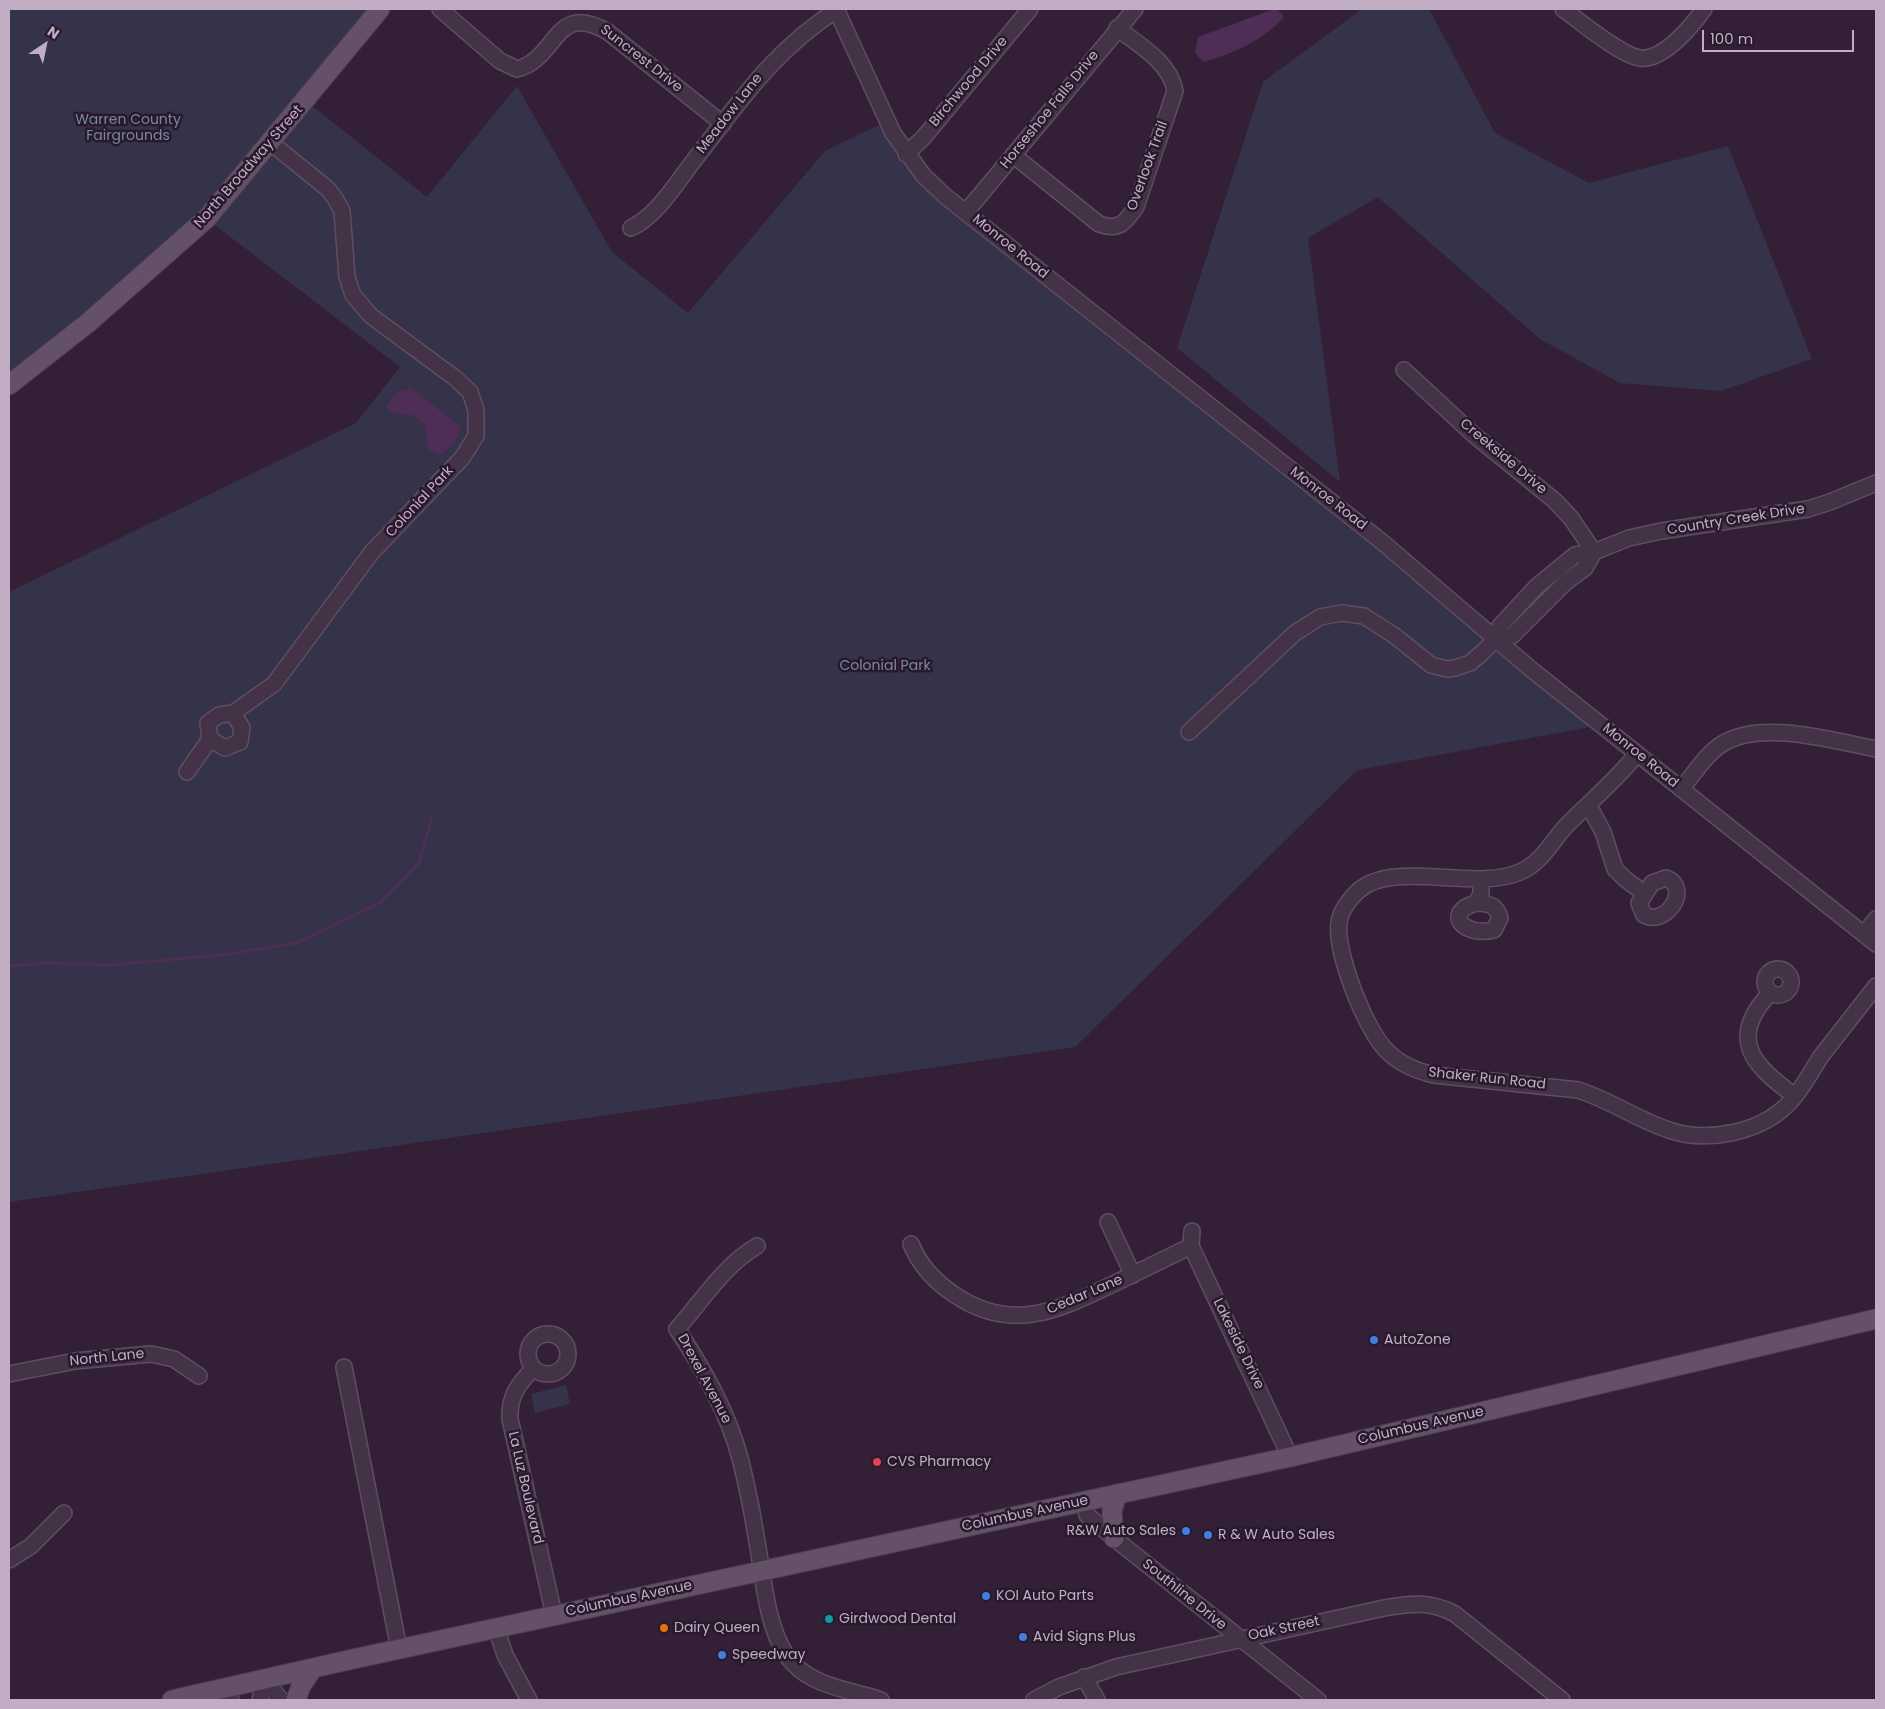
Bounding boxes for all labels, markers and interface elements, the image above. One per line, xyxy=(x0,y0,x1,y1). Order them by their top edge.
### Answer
north arrow xyxy=(20,20,70,70)
scale bar xyxy=(1705,20,1858,52)
text: N xyxy=(43,21,63,44)
street label: Suncrest Drive xyxy=(597,22,685,96)
text: 100 m xyxy=(1710,28,1753,49)
street label: Birchwood Drive xyxy=(926,34,1012,130)
street label: Horseshoe Falls Drive xyxy=(997,48,1103,172)
street label: Meadow Lane xyxy=(694,71,766,157)
street label: North Broadway Street xyxy=(191,102,307,232)
park label: Warren County Fairgrounds xyxy=(75,112,181,144)
street label: Overlook Trail xyxy=(1124,119,1172,213)
street label: Monroe Road xyxy=(969,211,1051,283)
street label: Creekside Drive xyxy=(1456,416,1550,498)
street label: Colonial Park xyxy=(383,463,457,541)
street label: Monroe Road xyxy=(1286,464,1370,534)
street label: Country Creek Drive xyxy=(1666,501,1806,539)
park label: Colonial Park xyxy=(839,658,931,674)
street label: Monroe Road xyxy=(1599,720,1681,792)
street label: Shaker Run Road xyxy=(1427,1064,1547,1094)
street label: Cedar Lane xyxy=(1045,1272,1125,1318)
street label: Lakeside Drive xyxy=(1209,1296,1267,1392)
street label: Drexel Avenue xyxy=(673,1331,735,1427)
place label: AutoZone xyxy=(1384,1332,1451,1348)
marker: AutoZone xyxy=(1368,1334,1380,1346)
street label: North Lane xyxy=(69,1346,145,1370)
street label: Columbus Avenue xyxy=(1356,1403,1486,1449)
street label: La Luz Boulevard xyxy=(504,1430,546,1546)
place label: CVS Pharmacy xyxy=(887,1454,991,1470)
marker: CVS Pharmacy xyxy=(871,1456,883,1468)
street label: Columbus Avenue xyxy=(960,1492,1090,1536)
place label: R&W Auto Sales xyxy=(1066,1523,1176,1539)
marker: R&W Auto Sales xyxy=(1180,1525,1192,1537)
place label: R & W Auto Sales xyxy=(1218,1527,1335,1543)
marker: R & W Auto Sales xyxy=(1202,1529,1214,1541)
street label: Southline Drive xyxy=(1138,1556,1230,1634)
street label: Columbus Avenue xyxy=(564,1577,694,1621)
place label: KOI Auto Parts xyxy=(996,1588,1094,1604)
marker: KOI Auto Parts xyxy=(980,1590,992,1602)
place label: Girdwood Dental xyxy=(839,1611,956,1627)
marker: Girdwood Dental xyxy=(823,1613,835,1625)
street label: Oak Street xyxy=(1247,1613,1321,1645)
place label: Dairy Queen xyxy=(674,1620,760,1636)
marker: Dairy Queen xyxy=(658,1622,670,1634)
place label: Avid Signs Plus xyxy=(1033,1629,1136,1645)
marker: Avid Signs Plus xyxy=(1017,1631,1029,1643)
place label: Speedway xyxy=(732,1647,805,1663)
marker: Speedway xyxy=(716,1649,728,1661)

